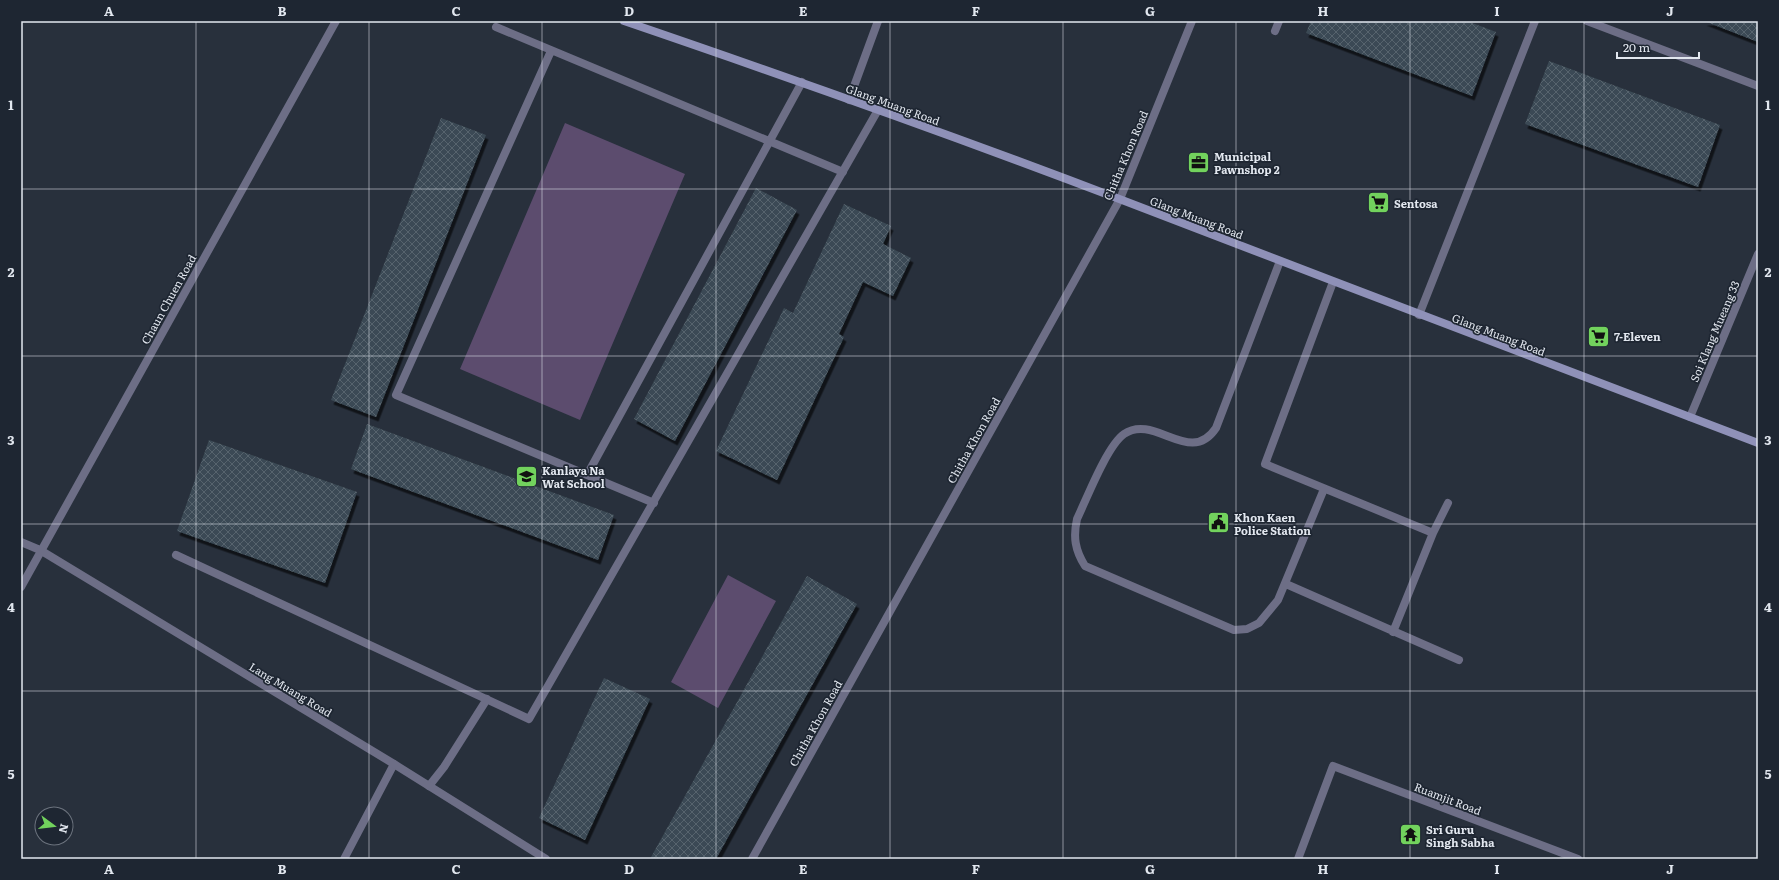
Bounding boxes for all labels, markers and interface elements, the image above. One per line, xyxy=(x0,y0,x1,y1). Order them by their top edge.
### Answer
text: A xyxy=(104,1,114,20)
text: B xyxy=(278,1,287,20)
text: C xyxy=(451,1,461,20)
text: D xyxy=(624,1,634,20)
text: E xyxy=(799,1,808,20)
text: F xyxy=(972,1,980,20)
text: G xyxy=(1145,1,1155,20)
text: H xyxy=(1318,1,1329,20)
text: I xyxy=(1494,1,1500,20)
text: J xyxy=(1666,1,1674,20)
scale bar xyxy=(1617,34,1699,60)
text: 20 m xyxy=(1623,38,1650,56)
street label: Glang Muang Road xyxy=(844,80,942,129)
text: 1 xyxy=(8,95,14,114)
text: 1 xyxy=(1765,95,1771,114)
street label: Chitha Khon Road xyxy=(1099,107,1151,202)
place label: Municipal Pawnshop 2 xyxy=(1214,148,1280,177)
office icon: Municipal Pawnshop 2 xyxy=(1186,149,1212,175)
supermarket icon: Sentosa xyxy=(1366,190,1392,216)
street label: Glang Muang Road xyxy=(1148,192,1246,242)
place label: Sentosa xyxy=(1394,195,1438,211)
street label: Chaun Chuen Road xyxy=(137,251,199,347)
text: 2 xyxy=(8,262,15,281)
text: 2 xyxy=(1765,262,1772,281)
street label: Soi Klang Mueang 33 xyxy=(1685,278,1743,384)
street label: Glang Muang Road xyxy=(1450,309,1548,359)
supermarket icon: 7-Eleven xyxy=(1586,323,1612,349)
place label: 7-Eleven xyxy=(1614,328,1661,344)
street label: Chitha Khon Road xyxy=(943,394,1003,486)
text: 3 xyxy=(7,430,15,449)
text: 3 xyxy=(1764,430,1772,449)
place label: Kanlaya Na Wat School xyxy=(542,462,605,491)
school or university icon: Kanlaya Na Wat School xyxy=(513,463,539,489)
place label: Khon Kaen Police Station xyxy=(1234,509,1311,538)
public building icon: Khon Kaen Police Station xyxy=(1205,510,1231,536)
text: 4 xyxy=(7,597,15,616)
text: 4 xyxy=(1764,597,1772,616)
street label: Lang Muang Road xyxy=(247,658,336,720)
street label: Chitha Khon Road xyxy=(785,677,845,769)
text: 5 xyxy=(7,764,15,783)
text: 5 xyxy=(1764,764,1772,783)
street label: Ruamjit Road xyxy=(1412,778,1484,818)
north arrow xyxy=(34,806,74,846)
place label: Sri Guru Singh Sabha xyxy=(1426,821,1495,850)
text: N xyxy=(56,822,74,835)
temple icon: Sri Guru Singh Sabha xyxy=(1397,822,1423,848)
text: A xyxy=(104,859,114,878)
text: B xyxy=(278,859,287,878)
text: C xyxy=(451,859,461,878)
text: D xyxy=(624,859,634,878)
text: E xyxy=(799,859,808,878)
text: F xyxy=(972,859,980,878)
text: G xyxy=(1145,859,1155,878)
text: H xyxy=(1318,859,1329,878)
text: I xyxy=(1494,859,1500,878)
text: J xyxy=(1666,859,1674,878)

